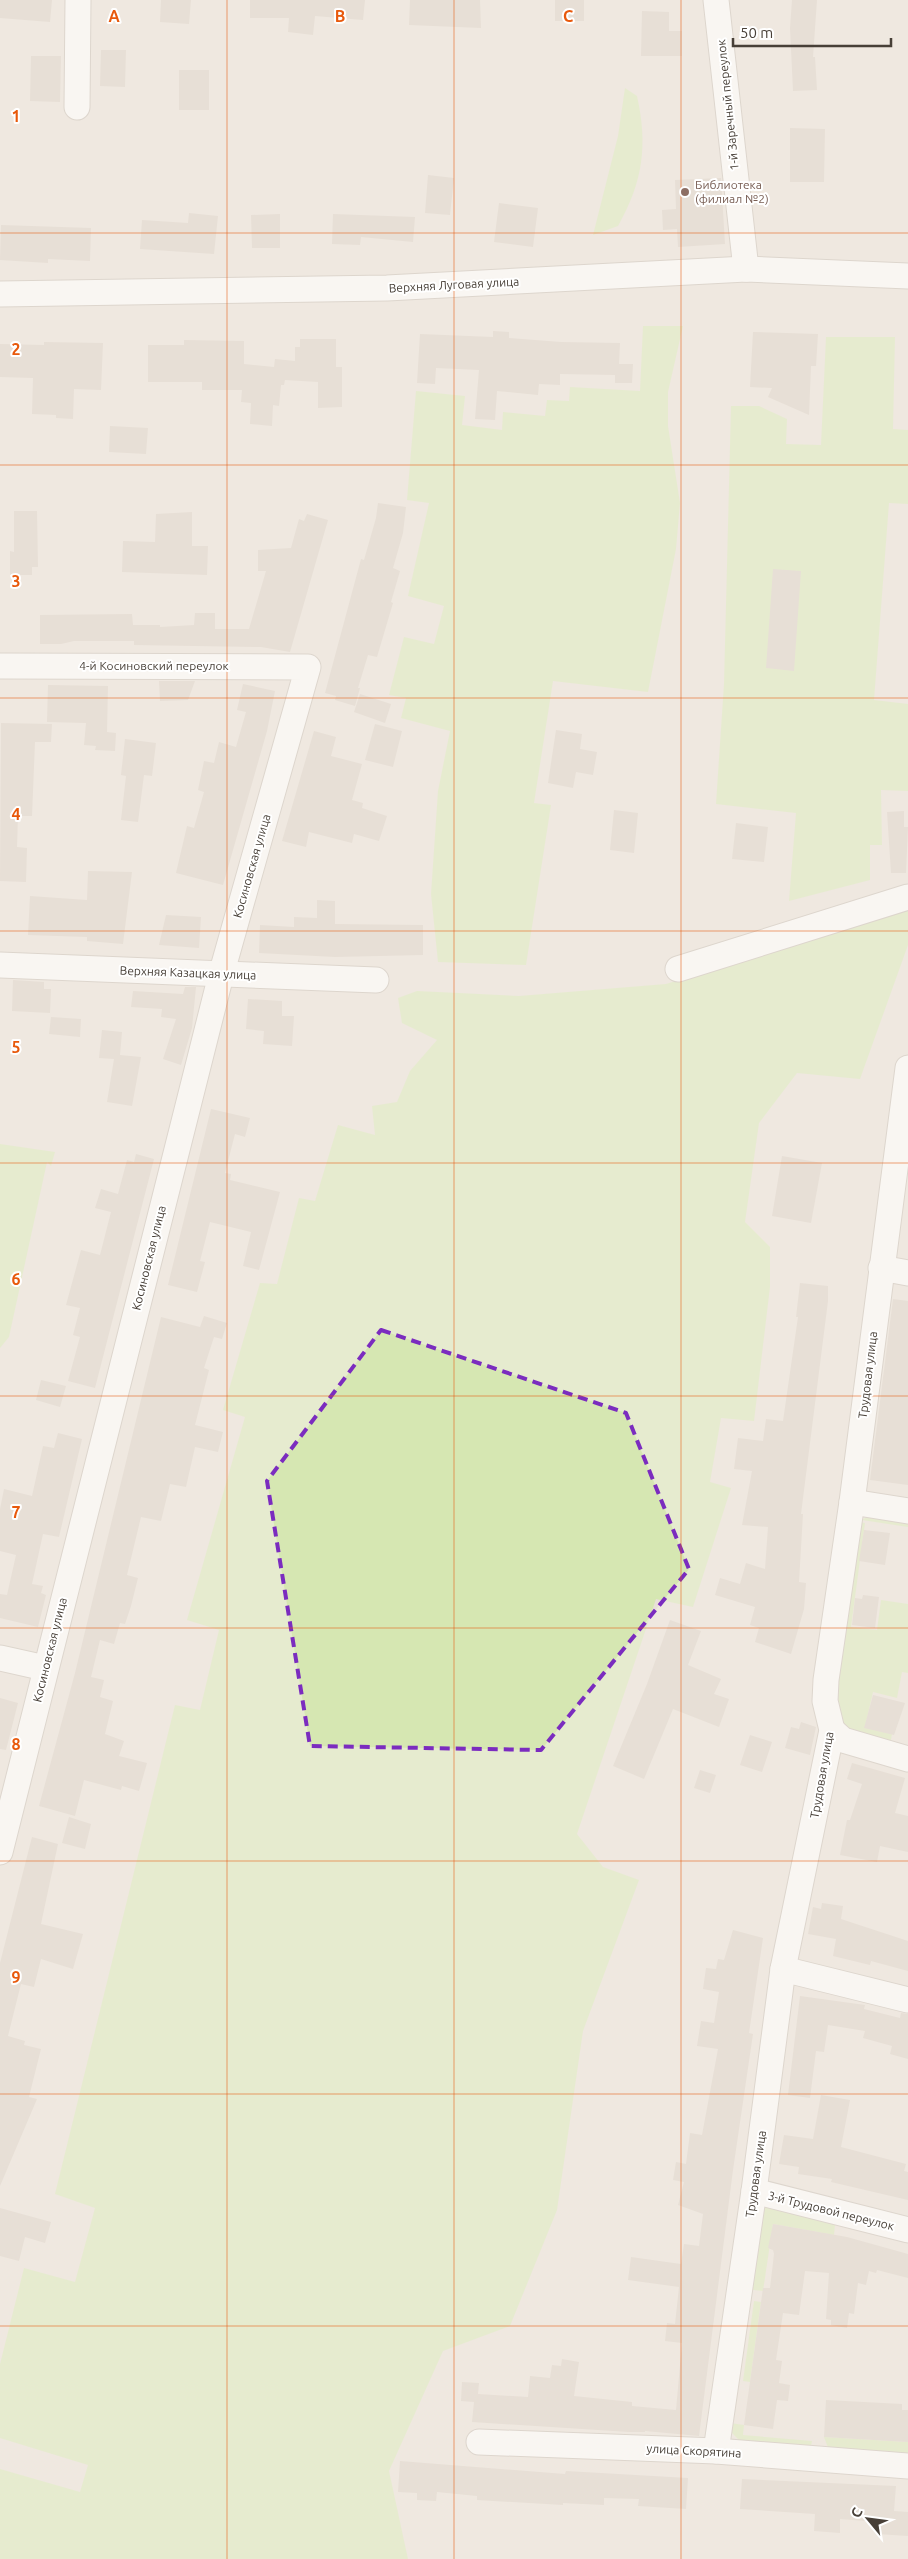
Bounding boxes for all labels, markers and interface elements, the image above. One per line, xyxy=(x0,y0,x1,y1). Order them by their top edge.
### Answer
text: A xyxy=(108,7,120,25)
text: B xyxy=(335,7,345,25)
text: C xyxy=(563,7,573,25)
scale bar xyxy=(733,15,890,47)
text: 50 m xyxy=(740,24,773,41)
street label: 1-й Заречный переулок xyxy=(714,39,741,171)
text: 1 xyxy=(11,107,21,125)
place label: Библиотека (филиал №2) xyxy=(695,178,769,206)
marker: Библиотека (филиал №2) xyxy=(679,186,691,198)
street label: Верхняя Луговая улица xyxy=(388,275,520,294)
text: 2 xyxy=(11,340,21,358)
text: 3 xyxy=(11,572,21,590)
street label: 4-й Косиновский переулок xyxy=(79,659,229,672)
text: 4 xyxy=(11,805,21,823)
street label: Косиновская улица xyxy=(230,812,273,919)
street label: Верхняя Казацкая улица xyxy=(120,964,257,981)
text: 5 xyxy=(11,1038,21,1056)
street label: Косиновская улица xyxy=(129,1204,168,1312)
text: 6 xyxy=(11,1270,21,1288)
street label: Трудовая улица xyxy=(856,1331,879,1419)
text: 7 xyxy=(11,1503,21,1521)
street label: Косиновская улица xyxy=(30,1596,69,1704)
street label: Трудовая улица xyxy=(807,1731,836,1819)
text: 8 xyxy=(11,1735,21,1753)
text: 9 xyxy=(11,1968,21,1986)
street label: Трудовая улица xyxy=(743,2130,768,2218)
street label: 3-й Трудовой переулок xyxy=(767,2189,896,2232)
street label: улица Скорятина xyxy=(646,2442,742,2459)
north arrow xyxy=(843,2494,893,2544)
text: С xyxy=(847,2505,866,2520)

